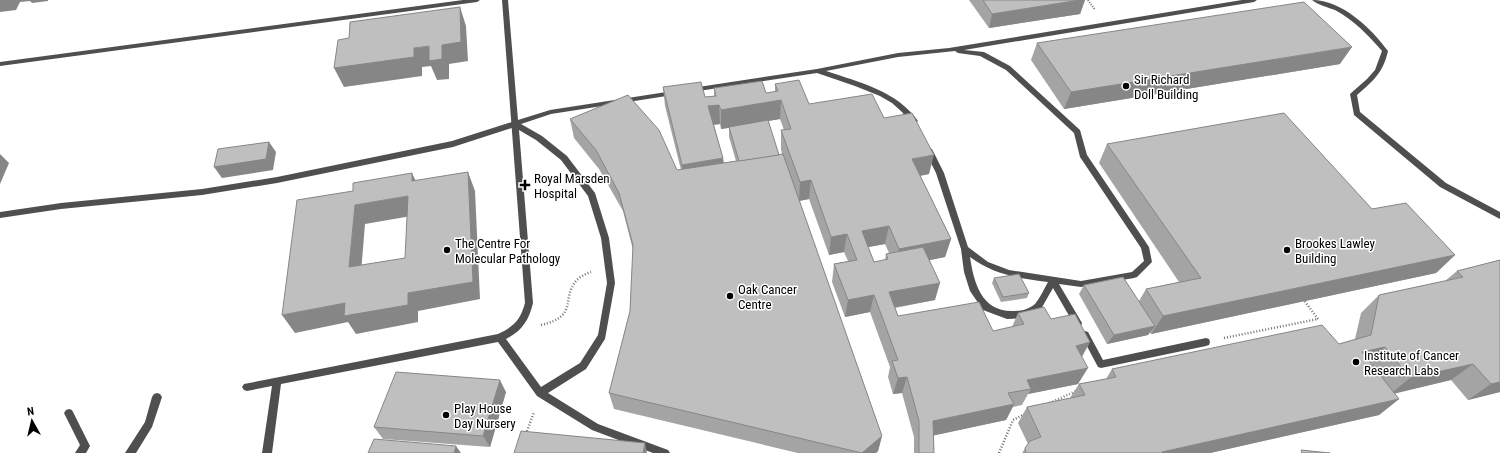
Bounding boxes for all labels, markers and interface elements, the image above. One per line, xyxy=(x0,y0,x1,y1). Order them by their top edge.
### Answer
place label: Sir Richard Doll Building xyxy=(1134,72,1198,102)
marker: Sir Richard Doll Building xyxy=(1121,81,1131,91)
place label: Royal Marsden Hospital xyxy=(534,171,610,201)
marker: Royal Marsden Hospital xyxy=(519,179,531,191)
place label: The Centre For Molecular Pathology xyxy=(455,236,561,266)
place label: Brookes Lawley Building xyxy=(1295,236,1376,266)
marker: The Centre For Molecular Pathology xyxy=(442,245,452,255)
marker: Brookes Lawley Building xyxy=(1282,245,1292,255)
place label: Oak Cancer Centre xyxy=(738,282,797,312)
marker: Oak Cancer Centre xyxy=(725,291,735,301)
place label: Institute of Cancer Research Labs xyxy=(1364,348,1459,378)
marker: Institute of Cancer Research Labs xyxy=(1351,357,1361,367)
north arrow xyxy=(12,401,52,441)
place label: Play House Day Nursery xyxy=(454,401,516,431)
text: N xyxy=(26,405,35,418)
marker: Play House Day Nursery xyxy=(441,410,451,420)

